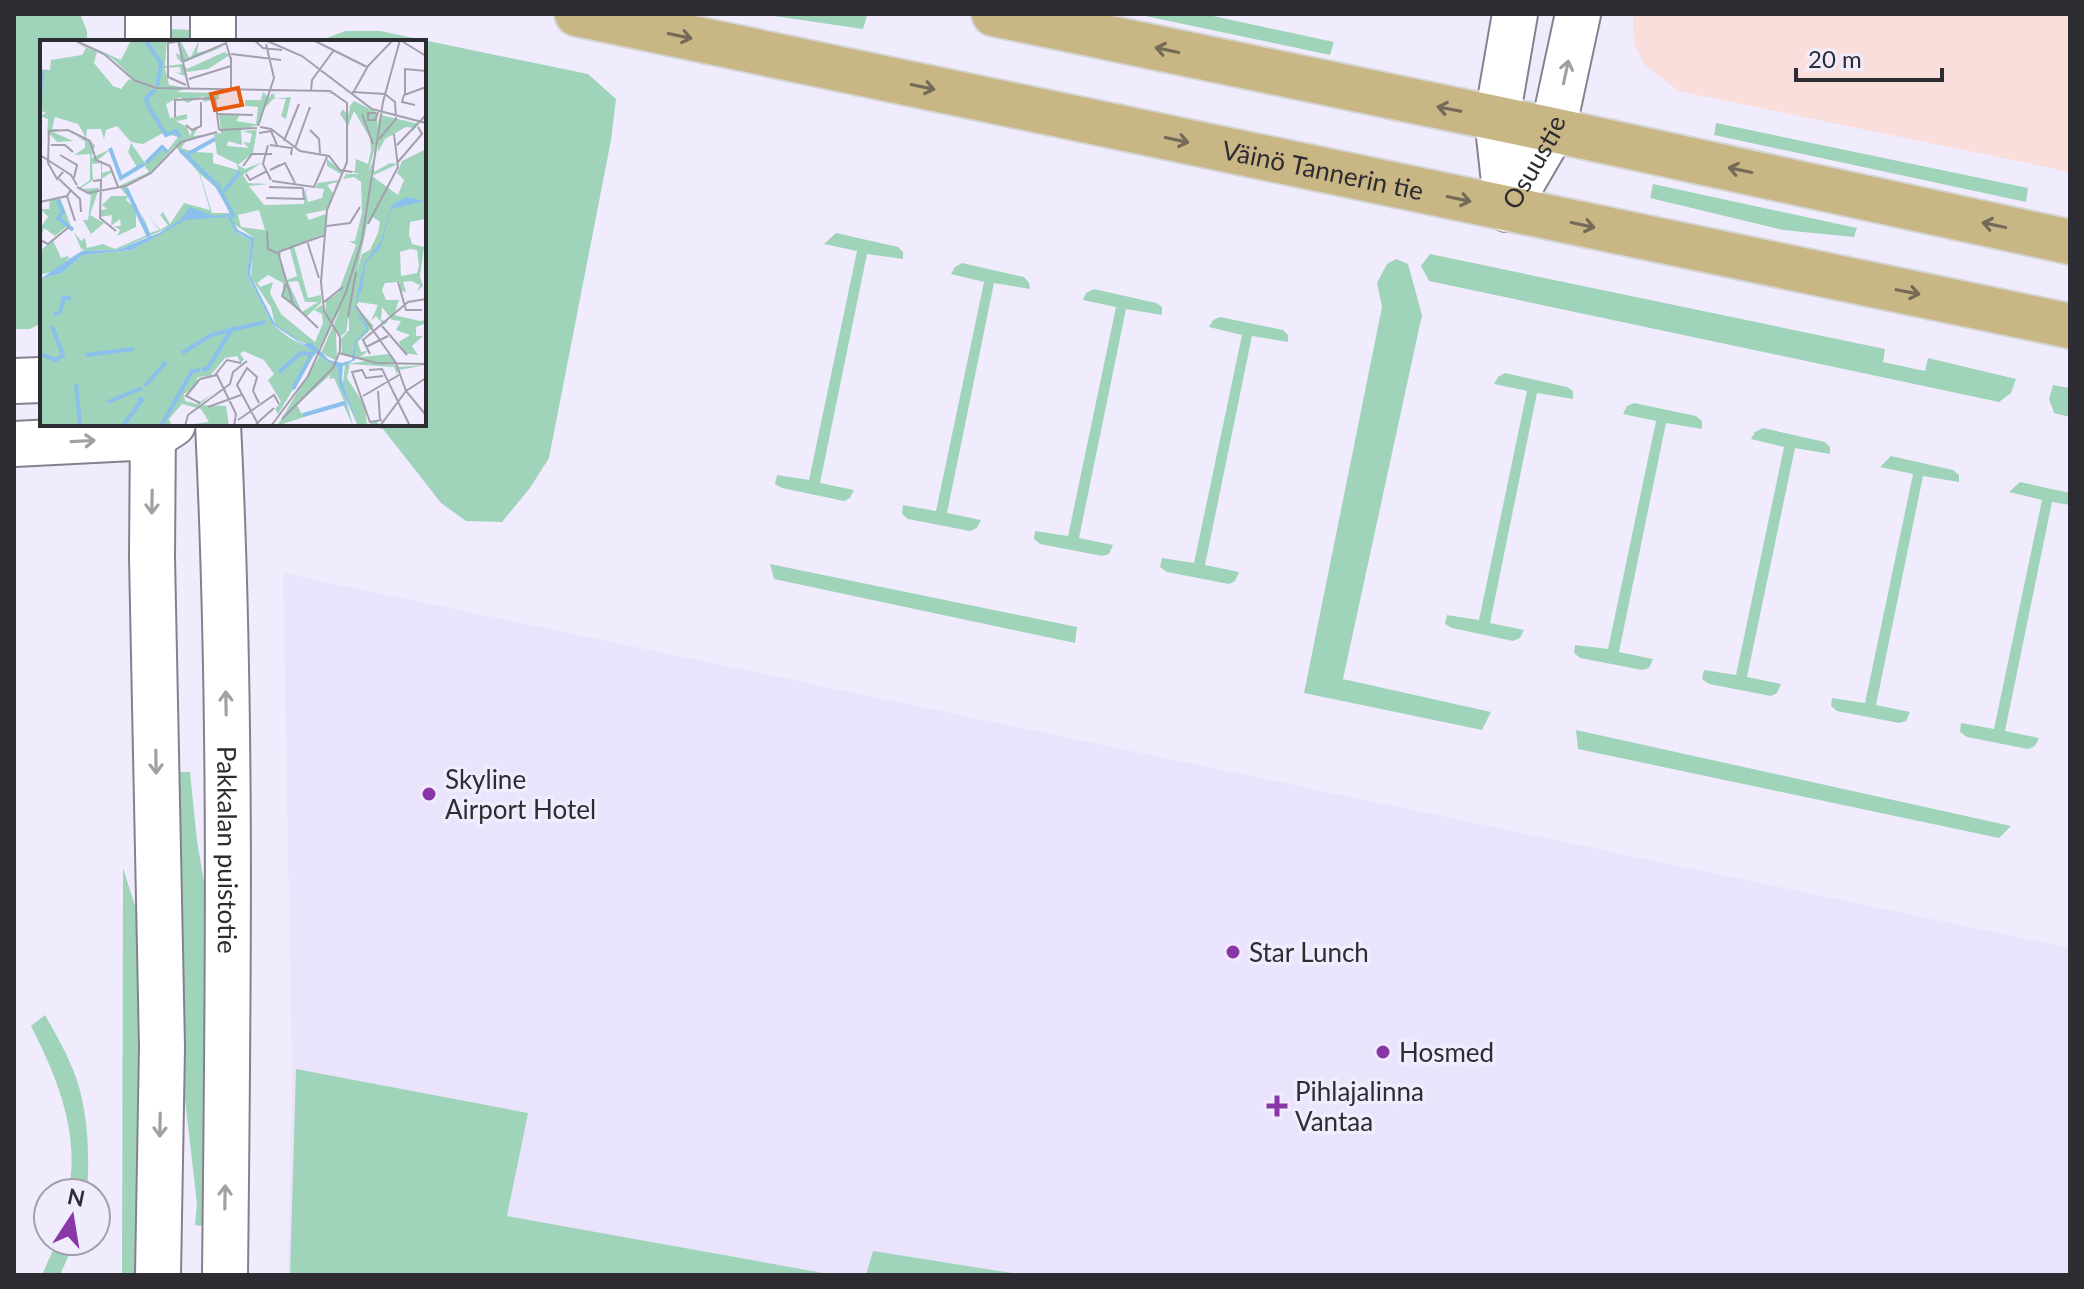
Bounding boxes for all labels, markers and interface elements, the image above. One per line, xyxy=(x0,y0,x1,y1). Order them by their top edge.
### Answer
one-way arrow xyxy=(667,29,693,44)
scale bar xyxy=(1796,32,1942,82)
inset map xyxy=(40,40,426,426)
one-way arrow xyxy=(1155,42,1180,57)
text: 20 m xyxy=(1808,44,1862,73)
one-way arrow xyxy=(1559,60,1574,85)
one-way arrow xyxy=(910,80,935,95)
one-way arrow xyxy=(1437,101,1462,116)
street label: Osuustie xyxy=(1495,113,1571,214)
one-way arrow xyxy=(1164,133,1190,148)
street label: Väinö Tannerin tie xyxy=(1219,133,1427,207)
one-way arrow xyxy=(1727,162,1753,177)
one-way arrow xyxy=(1446,193,1472,208)
one-way arrow xyxy=(1981,217,2007,232)
one-way arrow xyxy=(1570,218,1595,233)
one-way arrow xyxy=(1895,286,1920,301)
one-way arrow xyxy=(69,433,96,448)
one-way arrow xyxy=(144,488,160,515)
one-way arrow xyxy=(218,690,234,717)
street label: Pakkalan puistotie xyxy=(211,746,244,954)
one-way arrow xyxy=(148,748,164,775)
place label: Skyline Airport Hotel xyxy=(445,763,596,825)
marker: Skyline Airport Hotel xyxy=(420,785,438,803)
place label: Star Lunch xyxy=(1249,936,1369,968)
marker: Star Lunch xyxy=(1224,943,1242,961)
place label: Hosmed xyxy=(1399,1036,1494,1068)
marker: Hosmed xyxy=(1374,1043,1392,1061)
place label: Pihlajalinna Vantaa xyxy=(1295,1075,1424,1137)
marker: Pihlajalinna Vantaa xyxy=(1266,1095,1288,1117)
one-way arrow xyxy=(153,1111,168,1138)
north arrow xyxy=(32,1177,112,1257)
text: N xyxy=(65,1182,87,1212)
one-way arrow xyxy=(218,1184,233,1211)

